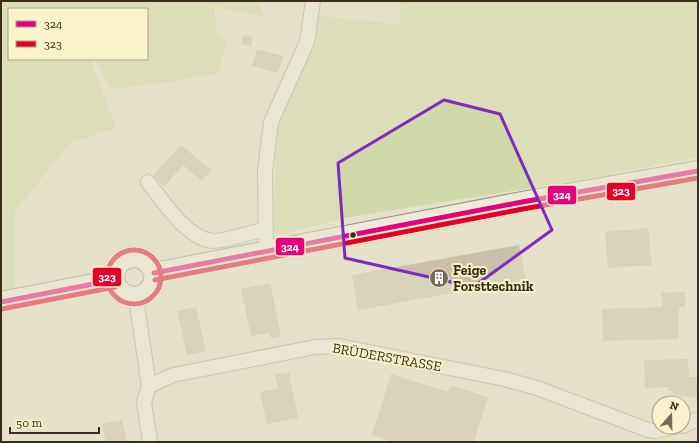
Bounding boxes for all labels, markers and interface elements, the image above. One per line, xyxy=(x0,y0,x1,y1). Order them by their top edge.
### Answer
legend xyxy=(8,8,148,60)
text: 324 xyxy=(44,17,63,31)
text: 323 xyxy=(44,37,62,51)
line badge: 323 xyxy=(606,182,636,201)
line badge: 324 xyxy=(547,185,577,205)
text: 323 xyxy=(612,185,630,198)
text: 324 xyxy=(553,189,572,202)
unlabelled marker xyxy=(348,230,358,240)
line badge: 324 xyxy=(275,237,305,256)
text: 324 xyxy=(281,241,300,254)
place label: Feige Forsttechnik xyxy=(453,262,534,295)
line badge: 323 xyxy=(92,267,122,287)
building icon: Feige Forsttechnik xyxy=(428,267,450,289)
text: 323 xyxy=(98,271,116,284)
street label: BRÜDERSTRASSE xyxy=(331,340,443,375)
north arrow xyxy=(651,395,691,435)
text: N xyxy=(668,399,681,414)
scale bar xyxy=(10,409,99,435)
text: 50 m xyxy=(16,416,43,430)

